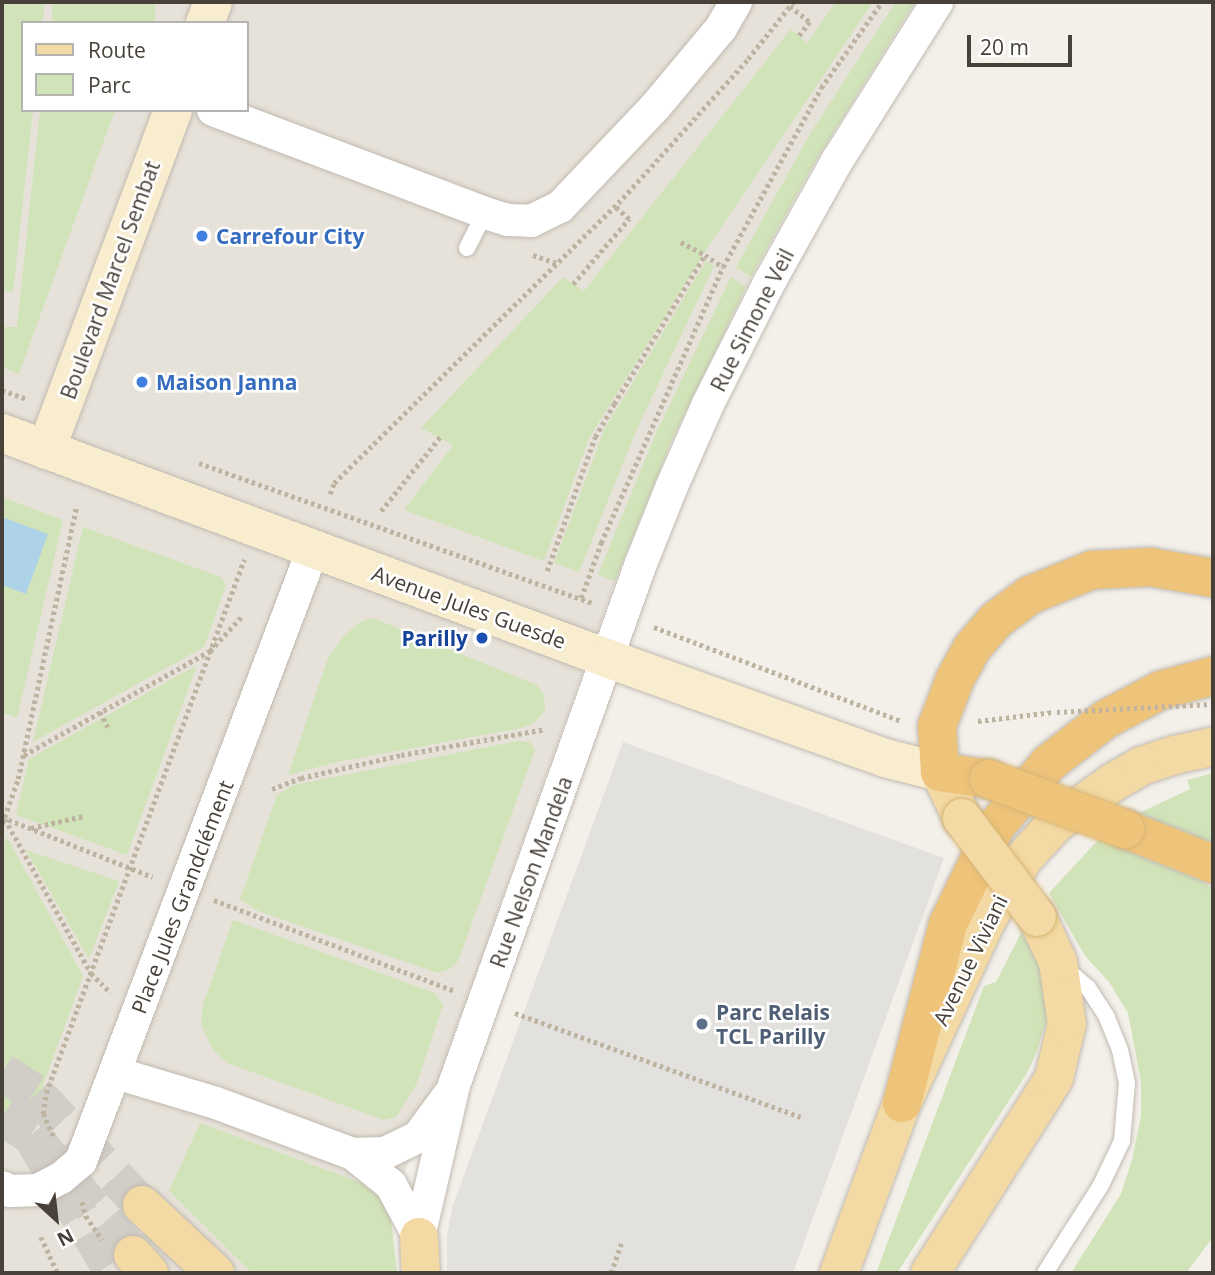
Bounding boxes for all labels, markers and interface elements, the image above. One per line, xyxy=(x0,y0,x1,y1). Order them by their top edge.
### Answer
legend xyxy=(21,21,248,112)
scale bar xyxy=(970,21,1075,65)
text: 20 m xyxy=(980,33,1029,61)
text: Route xyxy=(88,36,146,64)
text: Parc xyxy=(88,71,131,99)
street label: Boulevard Marcel Sembat xyxy=(55,157,165,403)
place label: Carrefour City xyxy=(216,223,364,249)
marker: Carrefour City xyxy=(194,228,210,244)
street label: Rue Simone Veil xyxy=(705,244,799,396)
place label: Maison Janna xyxy=(156,369,298,395)
marker: Maison Janna xyxy=(134,374,150,390)
street label: Avenue Jules Guesde xyxy=(369,560,569,654)
place label: Parilly xyxy=(401,625,468,651)
marker: Parilly xyxy=(474,630,490,646)
street label: Rue Nelson Mandela xyxy=(485,773,577,971)
street label: Place Jules Grandclément xyxy=(126,777,238,1017)
street label: Avenue Viviani xyxy=(928,891,1012,1029)
place label: Parc Relais TCL Parilly xyxy=(716,999,830,1049)
marker: Parc Relais TCL Parilly xyxy=(694,1016,710,1032)
north arrow xyxy=(21,1184,91,1254)
text: N xyxy=(53,1223,78,1253)

